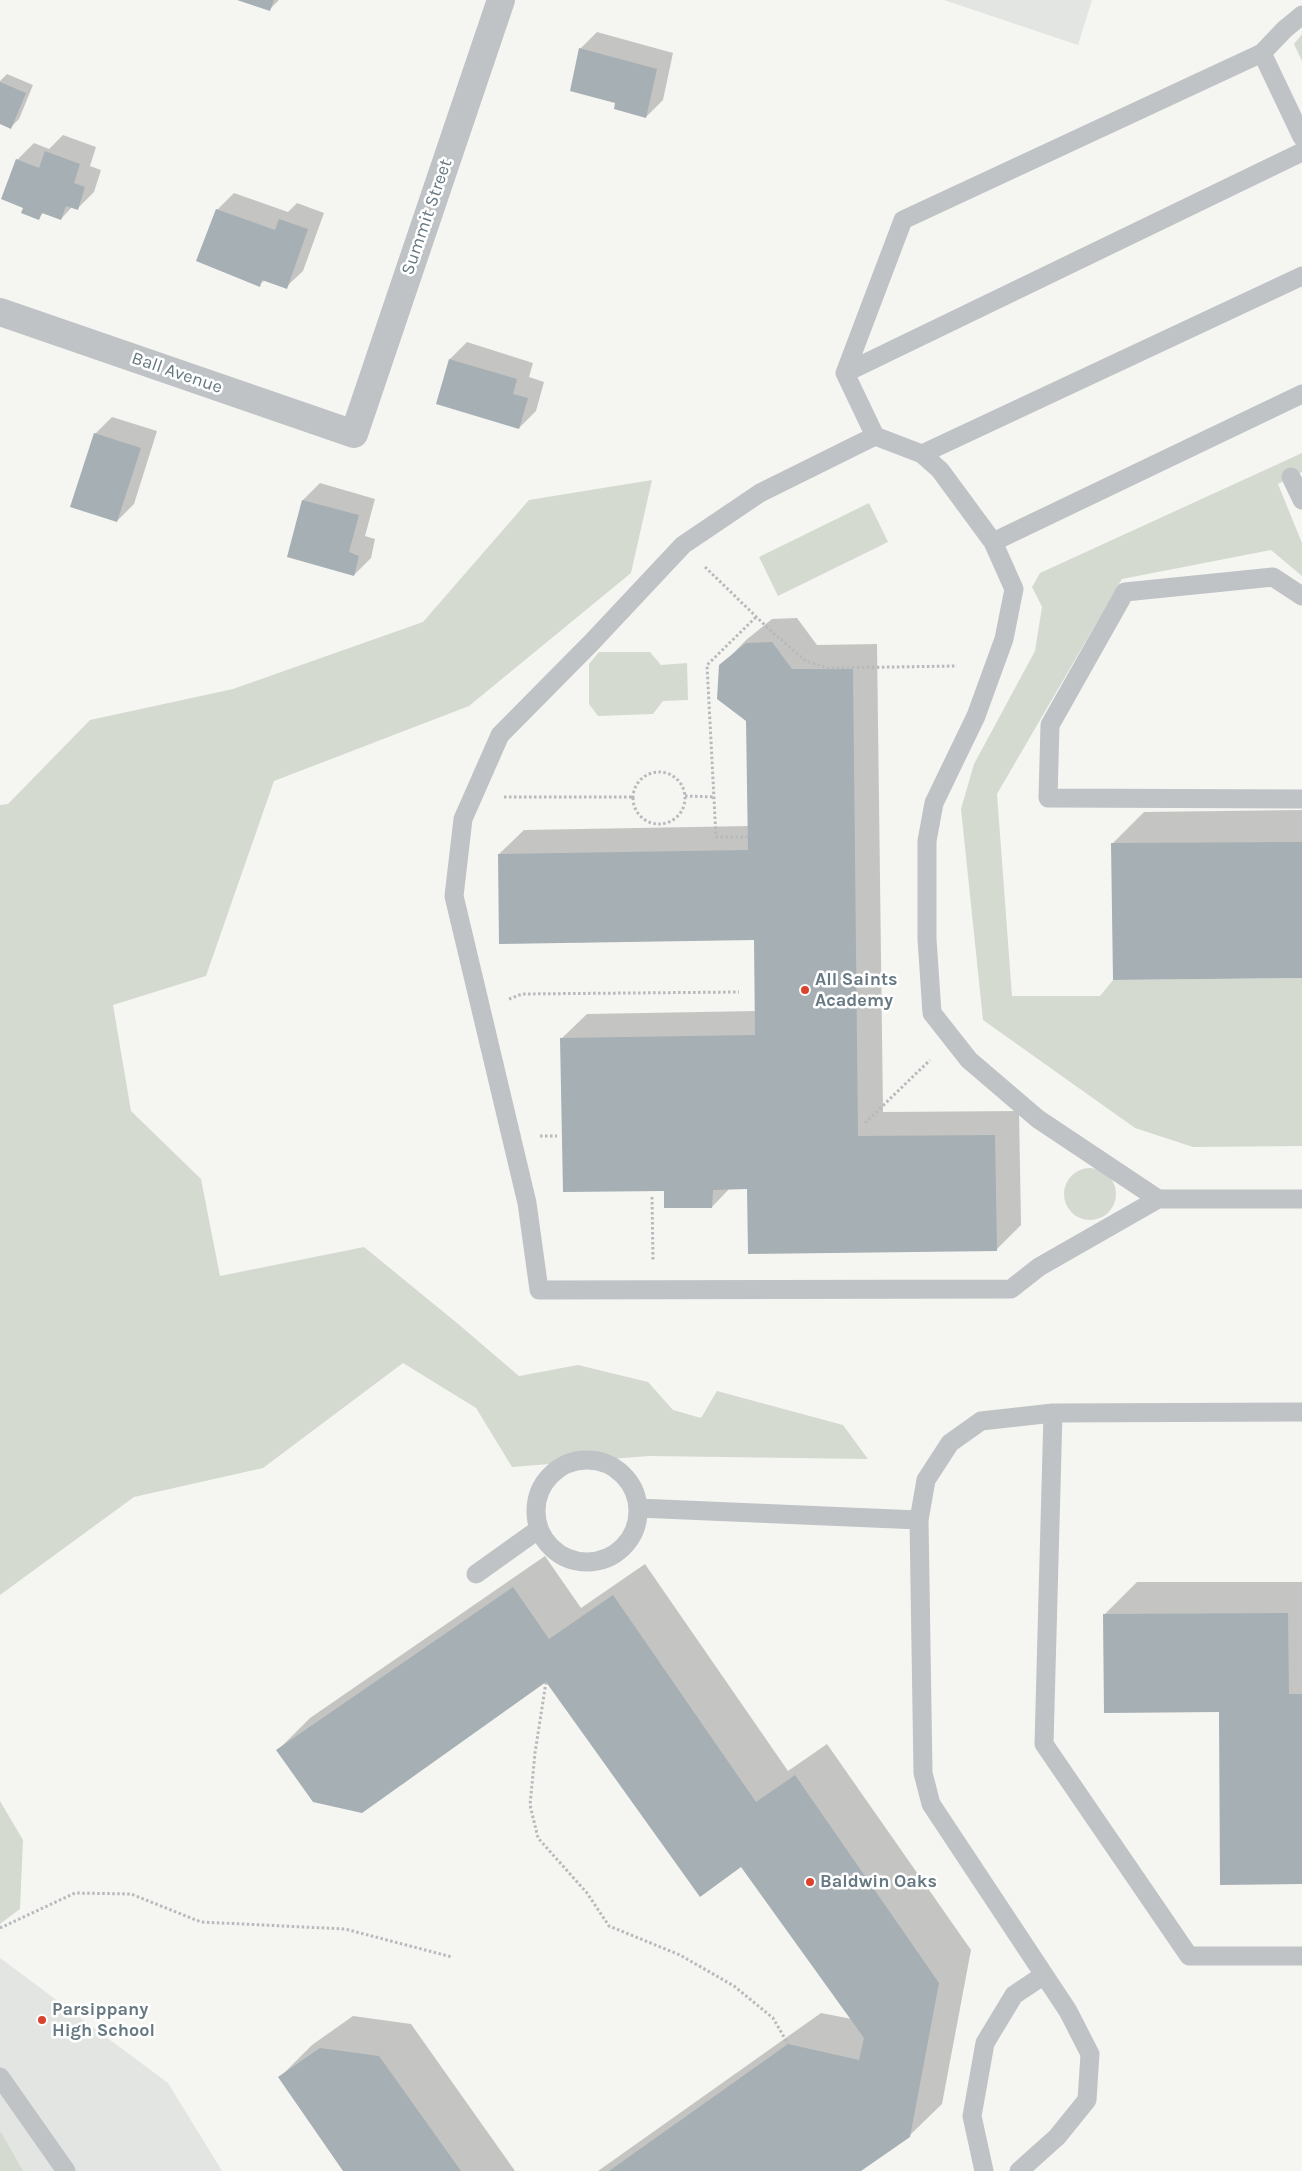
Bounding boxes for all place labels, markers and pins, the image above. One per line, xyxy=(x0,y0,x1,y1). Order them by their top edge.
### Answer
place label: All Saints Academy xyxy=(815,969,897,1012)
marker: All Saints Academy xyxy=(799,984,811,996)
place label: Baldwin Oaks xyxy=(820,1871,937,1893)
marker: Baldwin Oaks xyxy=(804,1876,816,1888)
place label: Parsippany High School xyxy=(52,1999,155,2042)
marker: Parsippany High School xyxy=(36,2014,48,2026)

